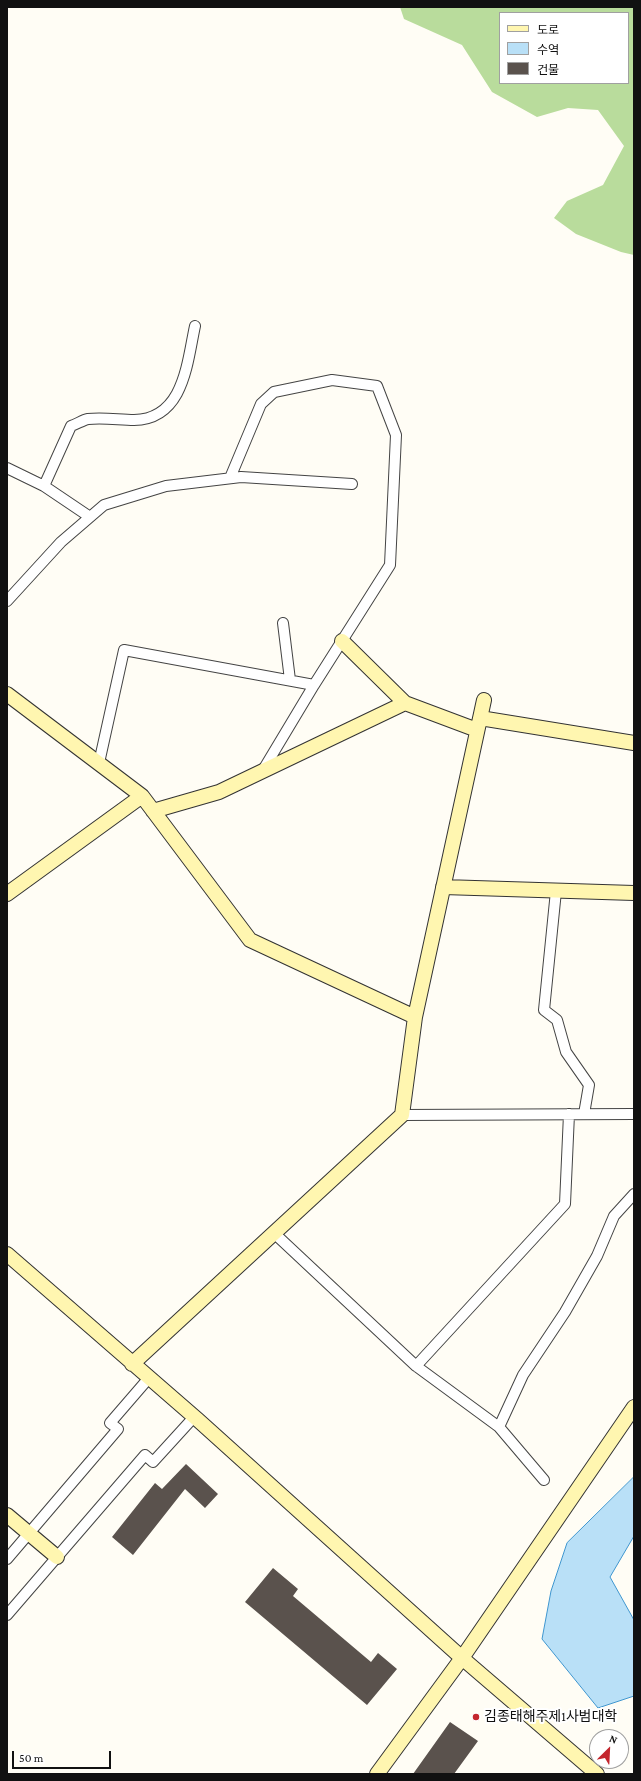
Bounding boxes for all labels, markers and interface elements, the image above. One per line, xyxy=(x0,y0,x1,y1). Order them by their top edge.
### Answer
legend xyxy=(499,12,629,84)
text: 도로 xyxy=(537,23,559,37)
text: 수역 xyxy=(537,43,559,57)
text: 건물 xyxy=(537,63,559,77)
place label: 김종태해주제1사범대학 xyxy=(484,1709,617,1725)
marker: 김종태해주제1사범대학 xyxy=(471,1712,481,1722)
north arrow xyxy=(589,1729,629,1769)
text: N xyxy=(608,1732,619,1746)
scale bar xyxy=(14,1743,113,1769)
text: 50 m xyxy=(19,1751,43,1765)

